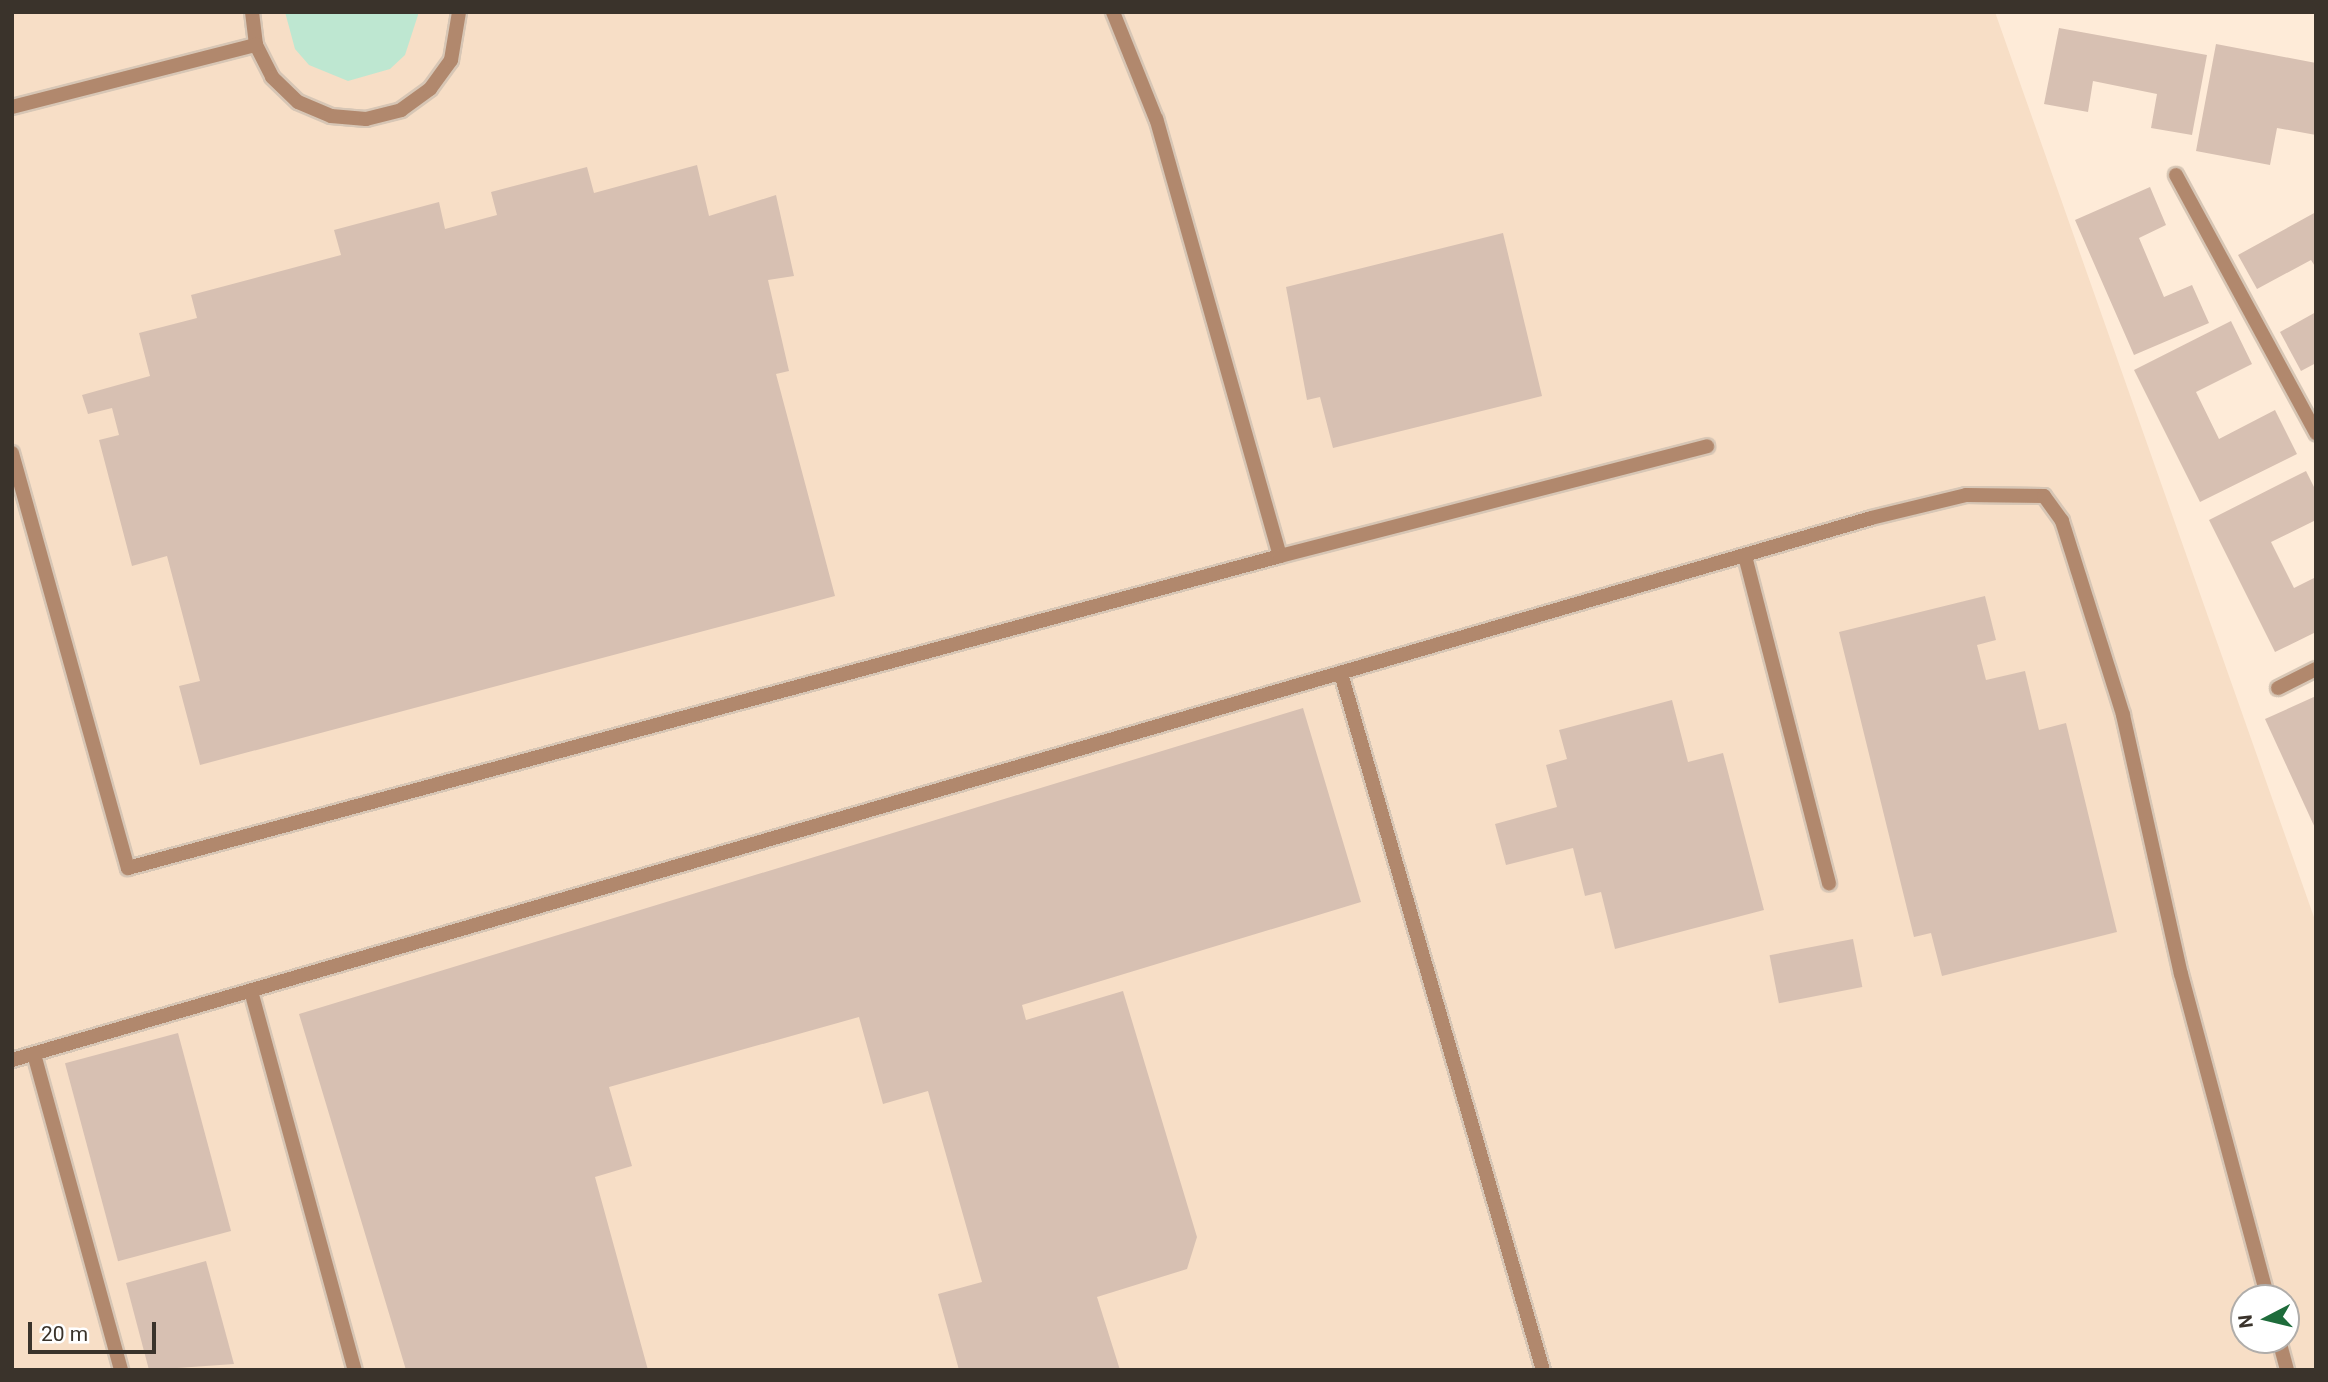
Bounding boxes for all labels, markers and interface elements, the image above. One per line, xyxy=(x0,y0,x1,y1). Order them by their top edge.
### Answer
north arrow xyxy=(2230,1284,2300,1354)
scale bar xyxy=(32,1308,159,1352)
text: N xyxy=(2233,1313,2258,1329)
text: 20 m xyxy=(41,1322,88,1346)

